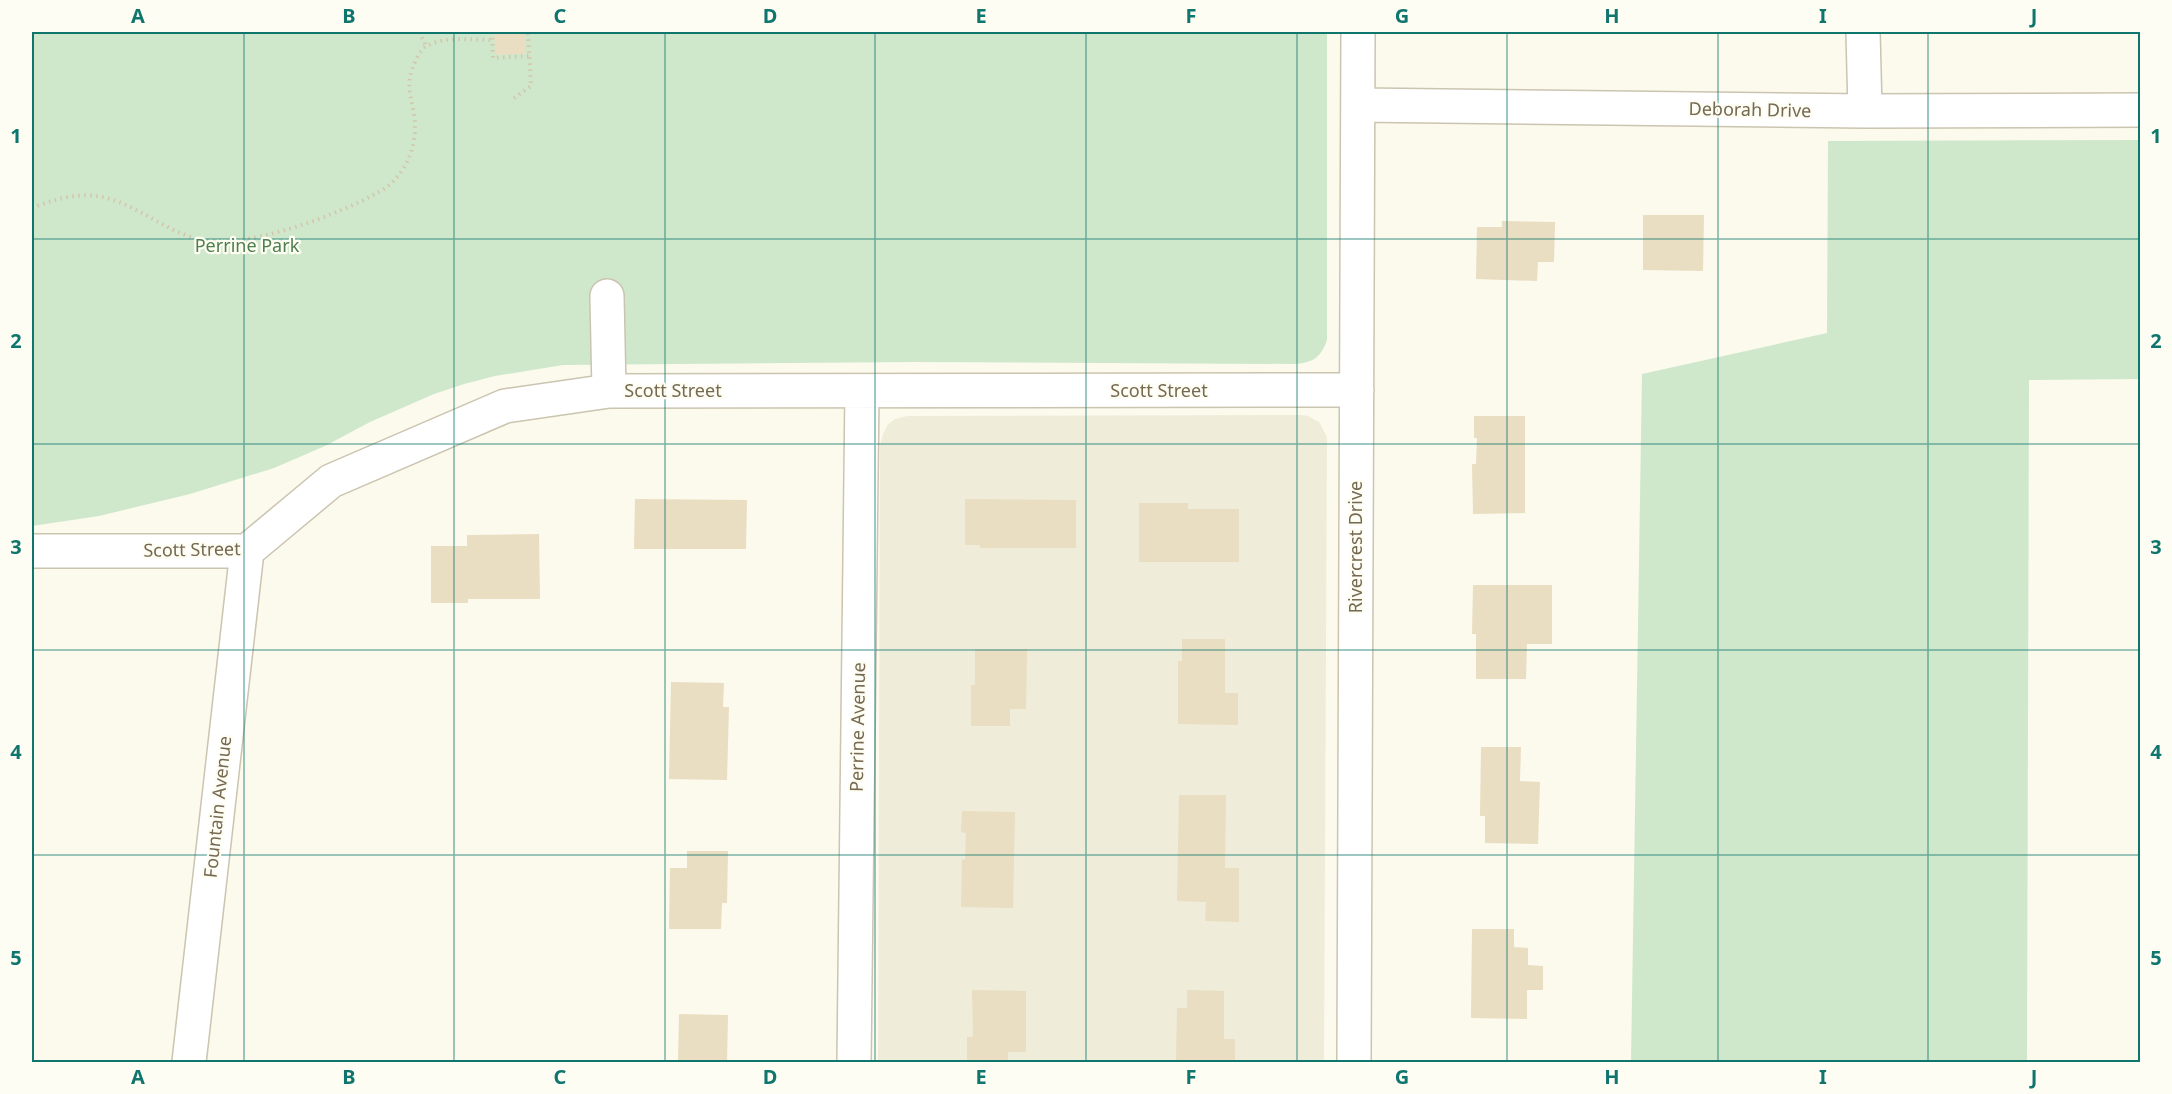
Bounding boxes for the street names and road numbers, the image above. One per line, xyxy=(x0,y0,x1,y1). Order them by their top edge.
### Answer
street label: Deborah Drive xyxy=(1688,96,1812,122)
street label: Scott Street xyxy=(624,378,722,402)
street label: Scott Street xyxy=(1110,378,1208,402)
street label: Rivercrest Drive xyxy=(1343,481,1367,613)
street label: Scott Street xyxy=(143,536,241,562)
street label: Perrine Avenue xyxy=(844,662,870,792)
street label: Fountain Avenue xyxy=(198,735,236,879)

